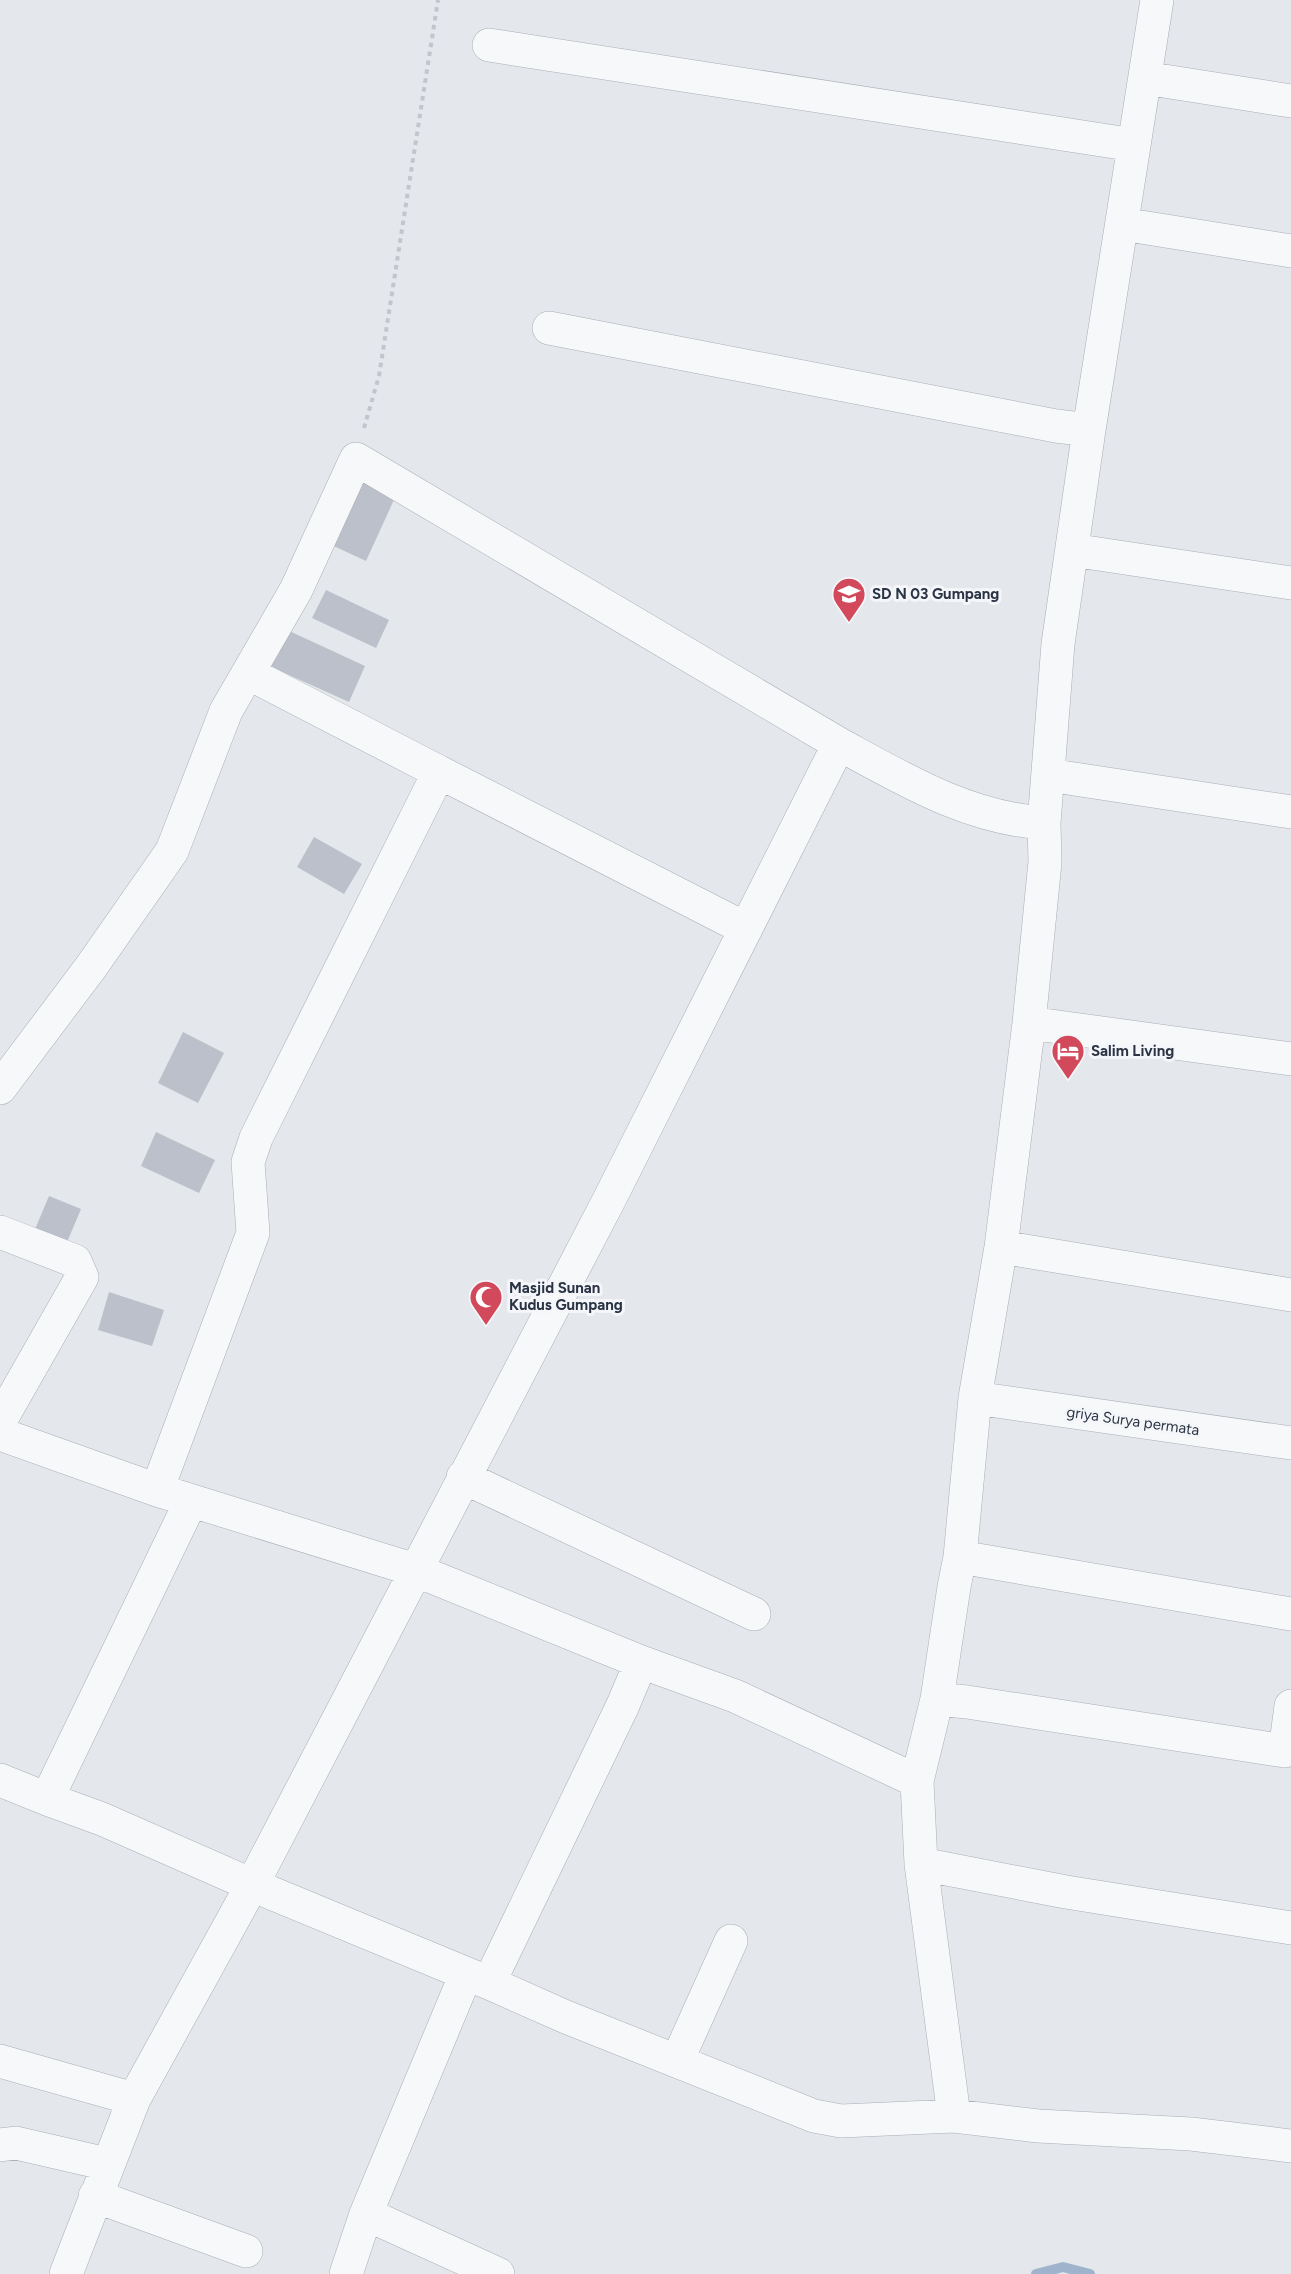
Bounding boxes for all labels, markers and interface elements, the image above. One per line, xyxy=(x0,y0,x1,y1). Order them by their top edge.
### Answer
school or university icon: SD N 03 Gumpang xyxy=(831,576,867,623)
place label: SD N 03 Gumpang xyxy=(872,585,999,603)
hotel icon: Salim Living xyxy=(1050,1033,1086,1080)
place label: Salim Living xyxy=(1091,1042,1174,1060)
mosque icon: Masjid Sunan Kudus Gumpang xyxy=(468,1279,504,1326)
place label: Masjid Sunan Kudus Gumpang xyxy=(509,1279,623,1314)
street label: griya Surya permata xyxy=(1065,1403,1201,1439)

